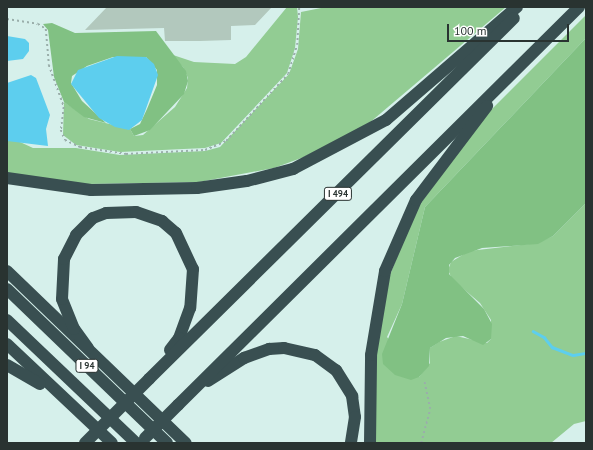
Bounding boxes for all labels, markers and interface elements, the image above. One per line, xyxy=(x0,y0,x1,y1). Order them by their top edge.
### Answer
scale bar xyxy=(449,16,571,42)
text: 100 m xyxy=(454,23,487,38)
road number: I 494 xyxy=(323,187,353,201)
road number: I 94 xyxy=(75,359,99,373)

